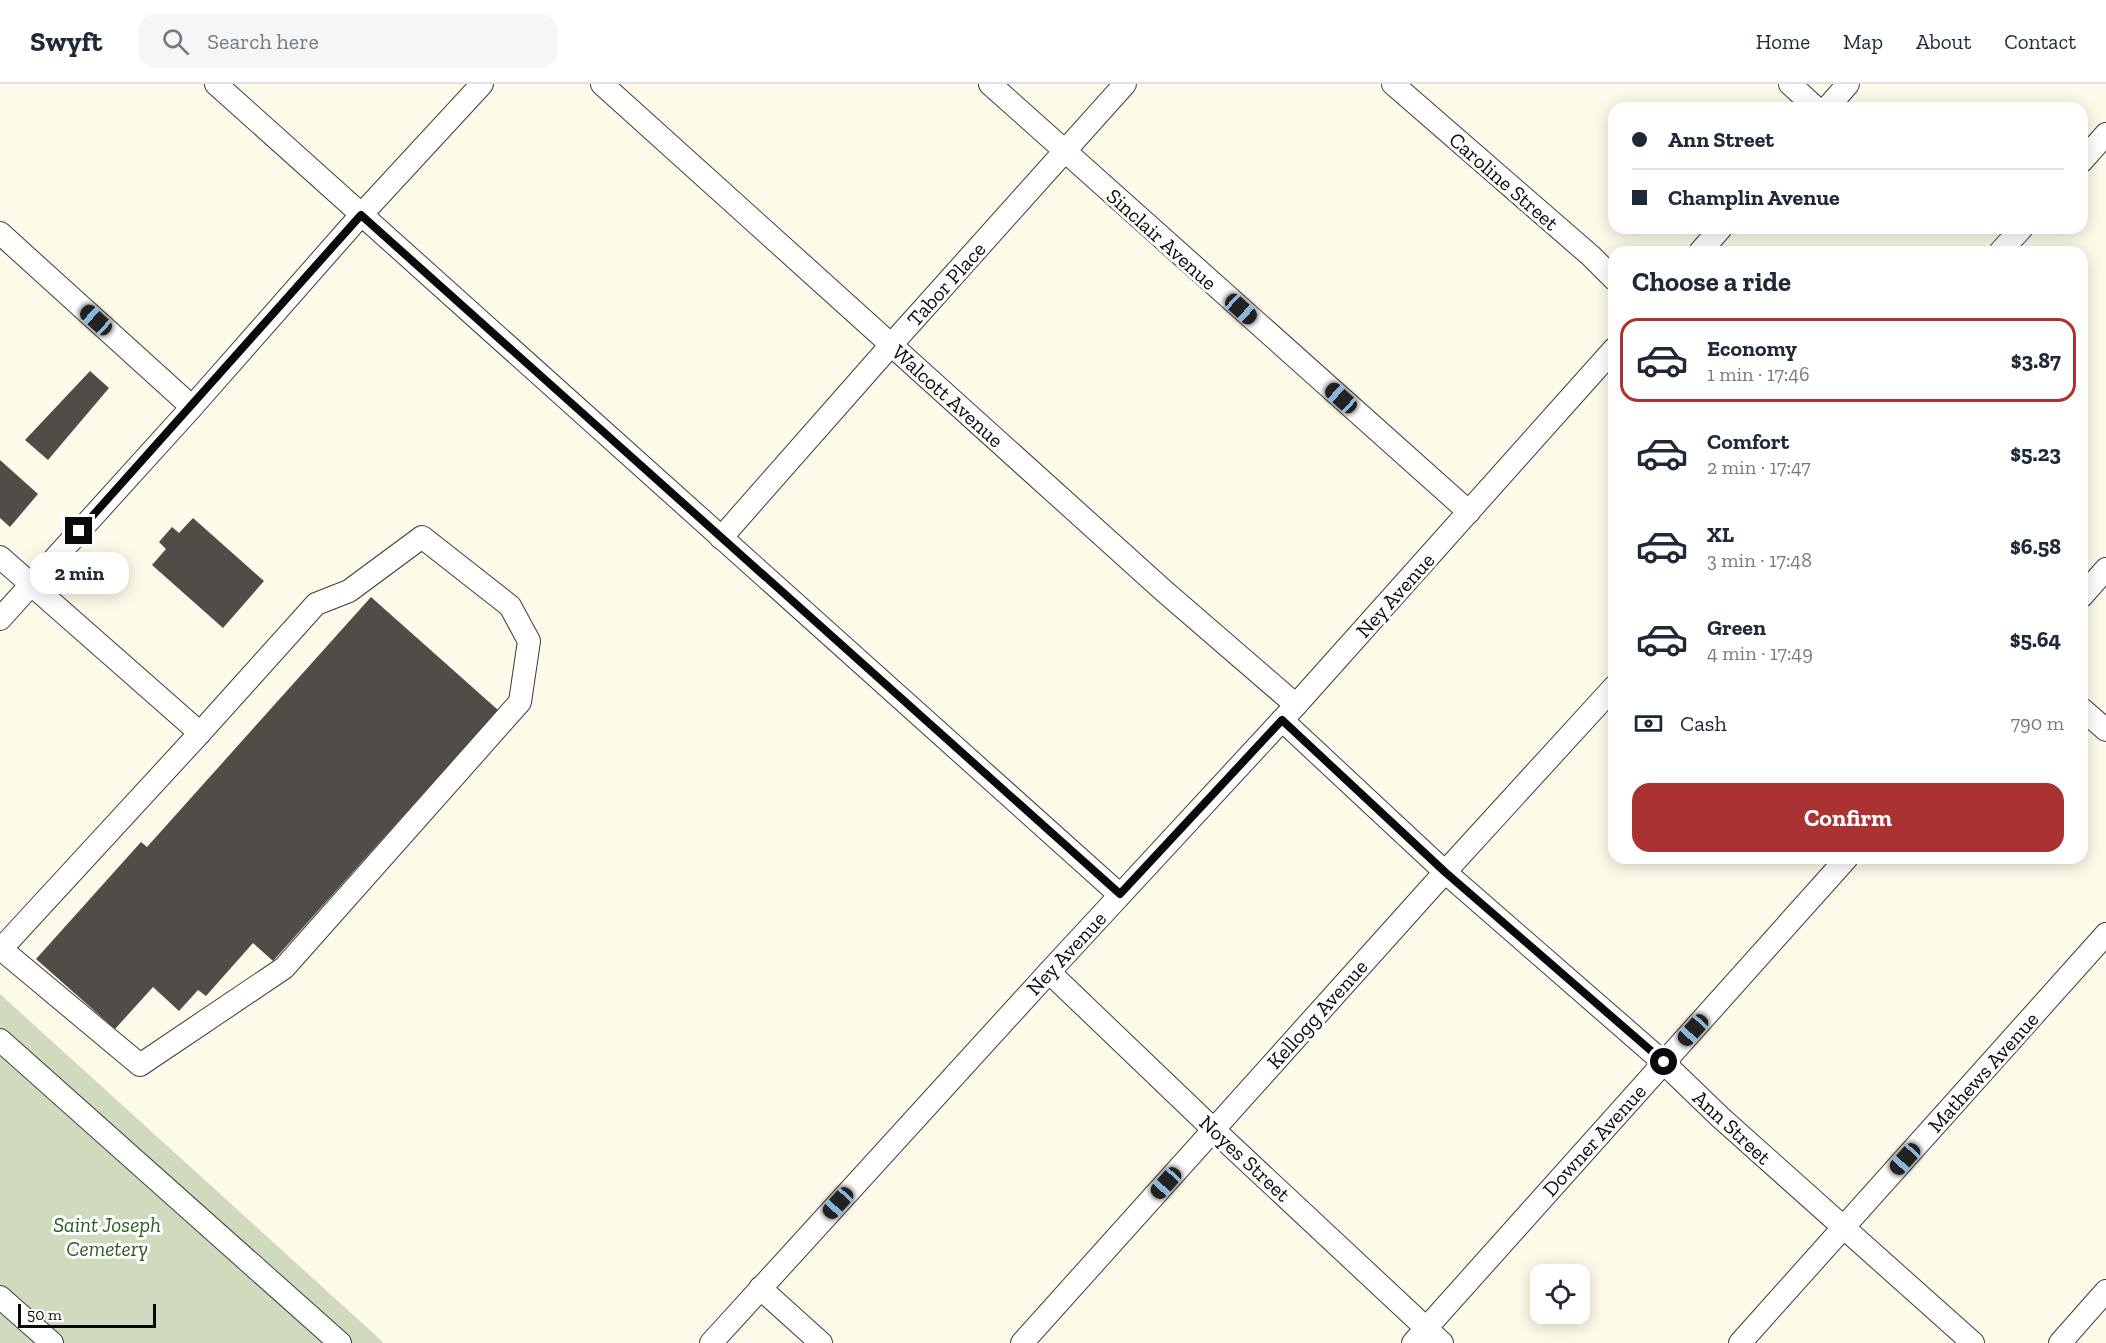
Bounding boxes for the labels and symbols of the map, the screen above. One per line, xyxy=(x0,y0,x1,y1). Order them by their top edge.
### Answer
street label: Caroline Street xyxy=(1444,127,1564,235)
street label: Sinclair Avenue xyxy=(1102,183,1222,295)
street label: Tabor Place xyxy=(902,236,991,331)
car xyxy=(1222,290,1260,328)
car xyxy=(77,301,115,339)
street label: Walcott Avenue xyxy=(887,339,1009,453)
car xyxy=(1322,379,1360,417)
route end xyxy=(65,517,92,544)
street label: Ney Avenue xyxy=(1350,547,1440,643)
callout: 2 min xyxy=(29,552,128,594)
street label: Ney Avenue xyxy=(1021,906,1111,1000)
street label: Kellogg Avenue xyxy=(1261,954,1373,1074)
street label: Mathews Avenue xyxy=(1922,1007,2044,1137)
car xyxy=(1674,1011,1712,1049)
route start xyxy=(1650,1048,1677,1075)
street label: Downer Avenue xyxy=(1537,1079,1651,1201)
street label: Ann Street xyxy=(1688,1085,1776,1170)
street label: Noyes Street xyxy=(1194,1110,1296,1207)
car xyxy=(1886,1140,1924,1178)
car xyxy=(1147,1164,1185,1202)
car xyxy=(819,1184,857,1222)
park label: Saint Joseph Cemetery xyxy=(53,1212,161,1261)
scale bar xyxy=(18,1301,156,1328)

